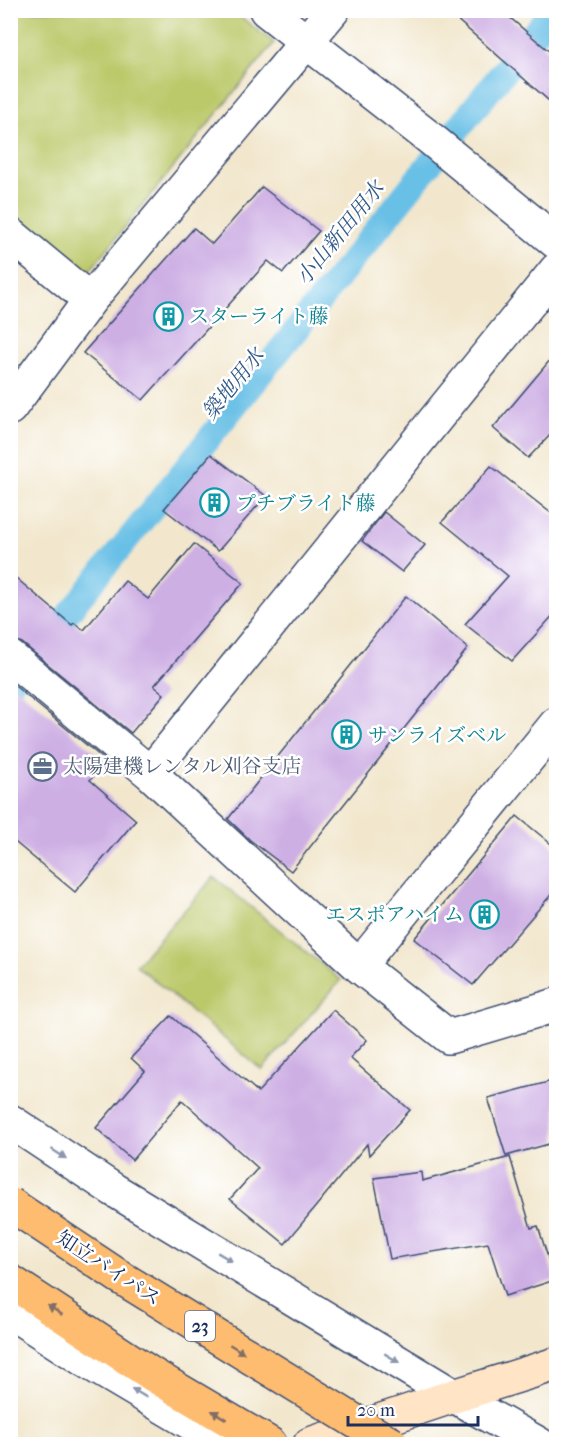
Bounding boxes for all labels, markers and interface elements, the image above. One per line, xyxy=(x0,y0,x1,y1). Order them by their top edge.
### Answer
water label: 小山新田用水 xyxy=(291,175,390,290)
building icon: スターライト藤 xyxy=(152,300,184,332)
place label: スターライト藤 xyxy=(189,305,328,328)
water label: 築地用水 xyxy=(197,342,270,424)
building icon: プチブライト藤 xyxy=(199,487,231,519)
place label: プチブライト藤 xyxy=(236,492,375,515)
building icon: サンライズベル xyxy=(331,719,363,751)
place label: サンライズベル xyxy=(368,724,506,747)
office icon: 太陽建機レンタル刈谷支店 xyxy=(26,750,58,782)
place label: 太陽建機レンタル刈谷支店 xyxy=(63,755,302,778)
building icon: エスポアハイム xyxy=(469,898,501,930)
place label: エスポアハイム xyxy=(326,903,464,926)
one-way arrow xyxy=(51,1148,68,1159)
street label: 知立バイパス xyxy=(52,1226,165,1311)
one-way arrow xyxy=(217,1251,233,1262)
one-way arrow xyxy=(47,1304,63,1316)
road number: 23 xyxy=(185,1311,215,1341)
one-way arrow xyxy=(228,1343,245,1354)
one-way arrow xyxy=(384,1352,400,1363)
one-way arrow xyxy=(130,1388,147,1398)
scale bar xyxy=(348,1389,478,1427)
text: 20 m xyxy=(357,1400,395,1421)
one-way arrow xyxy=(211,1409,227,1420)

